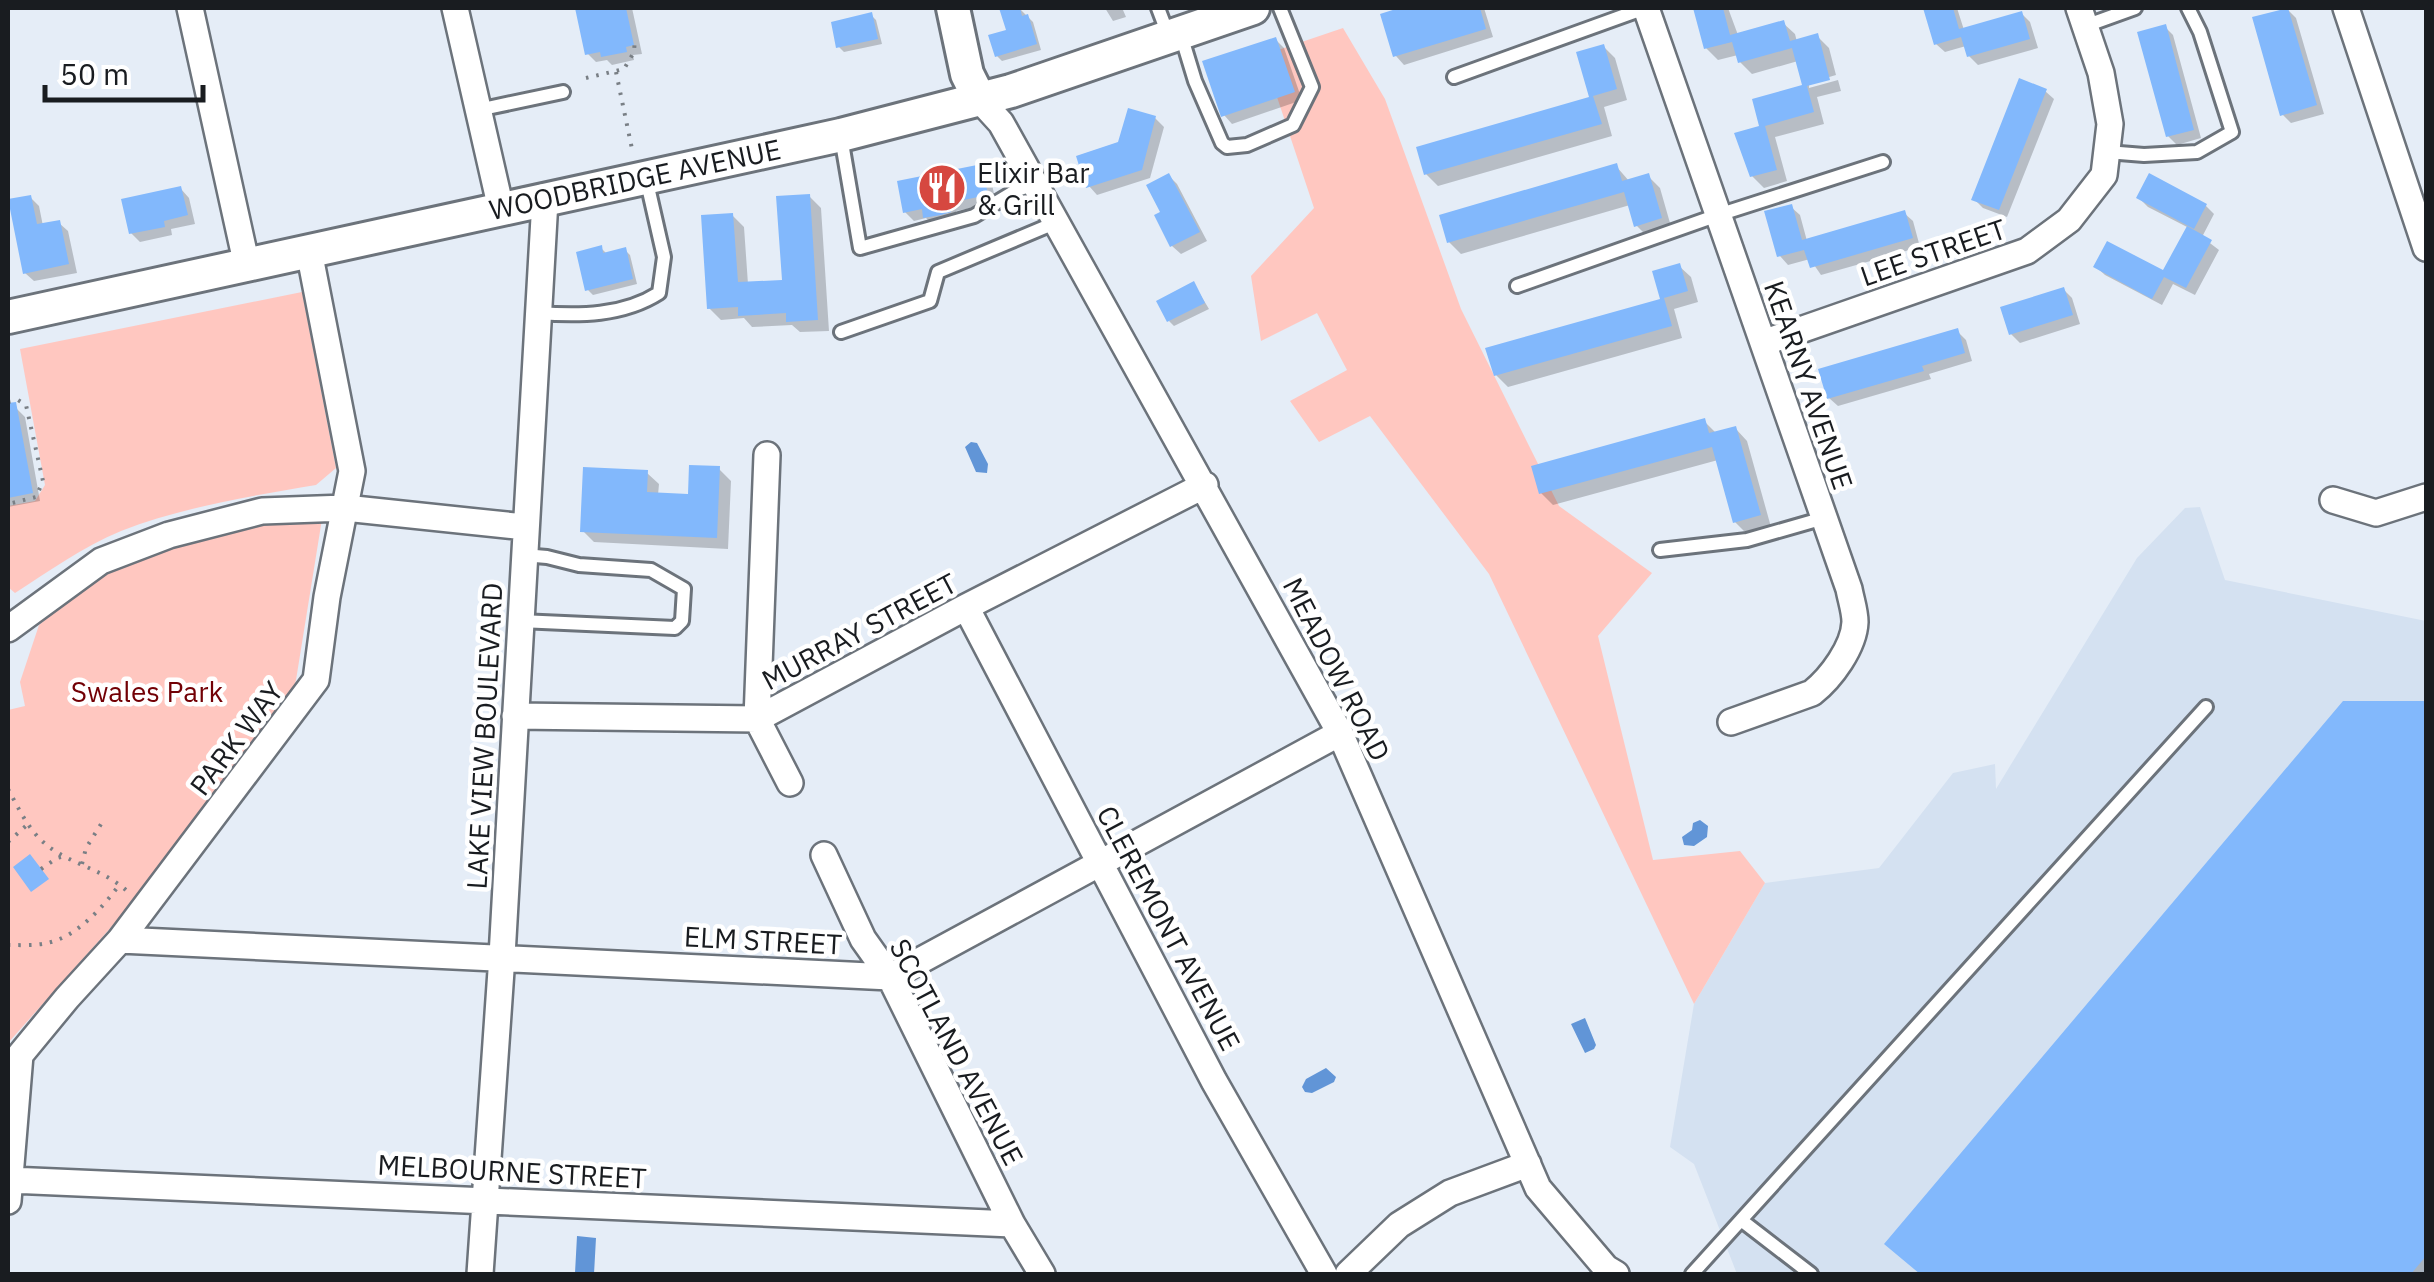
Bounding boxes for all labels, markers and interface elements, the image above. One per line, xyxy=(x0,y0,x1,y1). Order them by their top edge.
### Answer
scale bar xyxy=(45,40,202,102)
text: 50 m xyxy=(60,54,129,93)
street label: WOODBRIDGE AVENUE xyxy=(486,130,784,228)
place label: Elixir Bar & Grill xyxy=(977,154,1090,223)
restaurant icon: Elixir Bar & Grill xyxy=(916,162,968,214)
street label: LEE STREET xyxy=(1855,210,2011,294)
street label: KEARNY AVENUE xyxy=(1756,276,1862,494)
street label: MURRAY STREET xyxy=(755,564,963,698)
street label: MEADOW ROAD xyxy=(1275,571,1399,767)
street label: LAKE VIEW BOULEVARD xyxy=(457,582,511,890)
park label: Swales Park xyxy=(71,673,223,710)
street label: PARK WAY xyxy=(181,673,291,803)
street label: CLEREMONT AVENUE xyxy=(1089,799,1249,1057)
street label: ELM STREET xyxy=(683,917,843,963)
street label: SCOTLAND AVENUE xyxy=(882,932,1032,1172)
street label: MELBOURNE STREET xyxy=(377,1145,647,1197)

